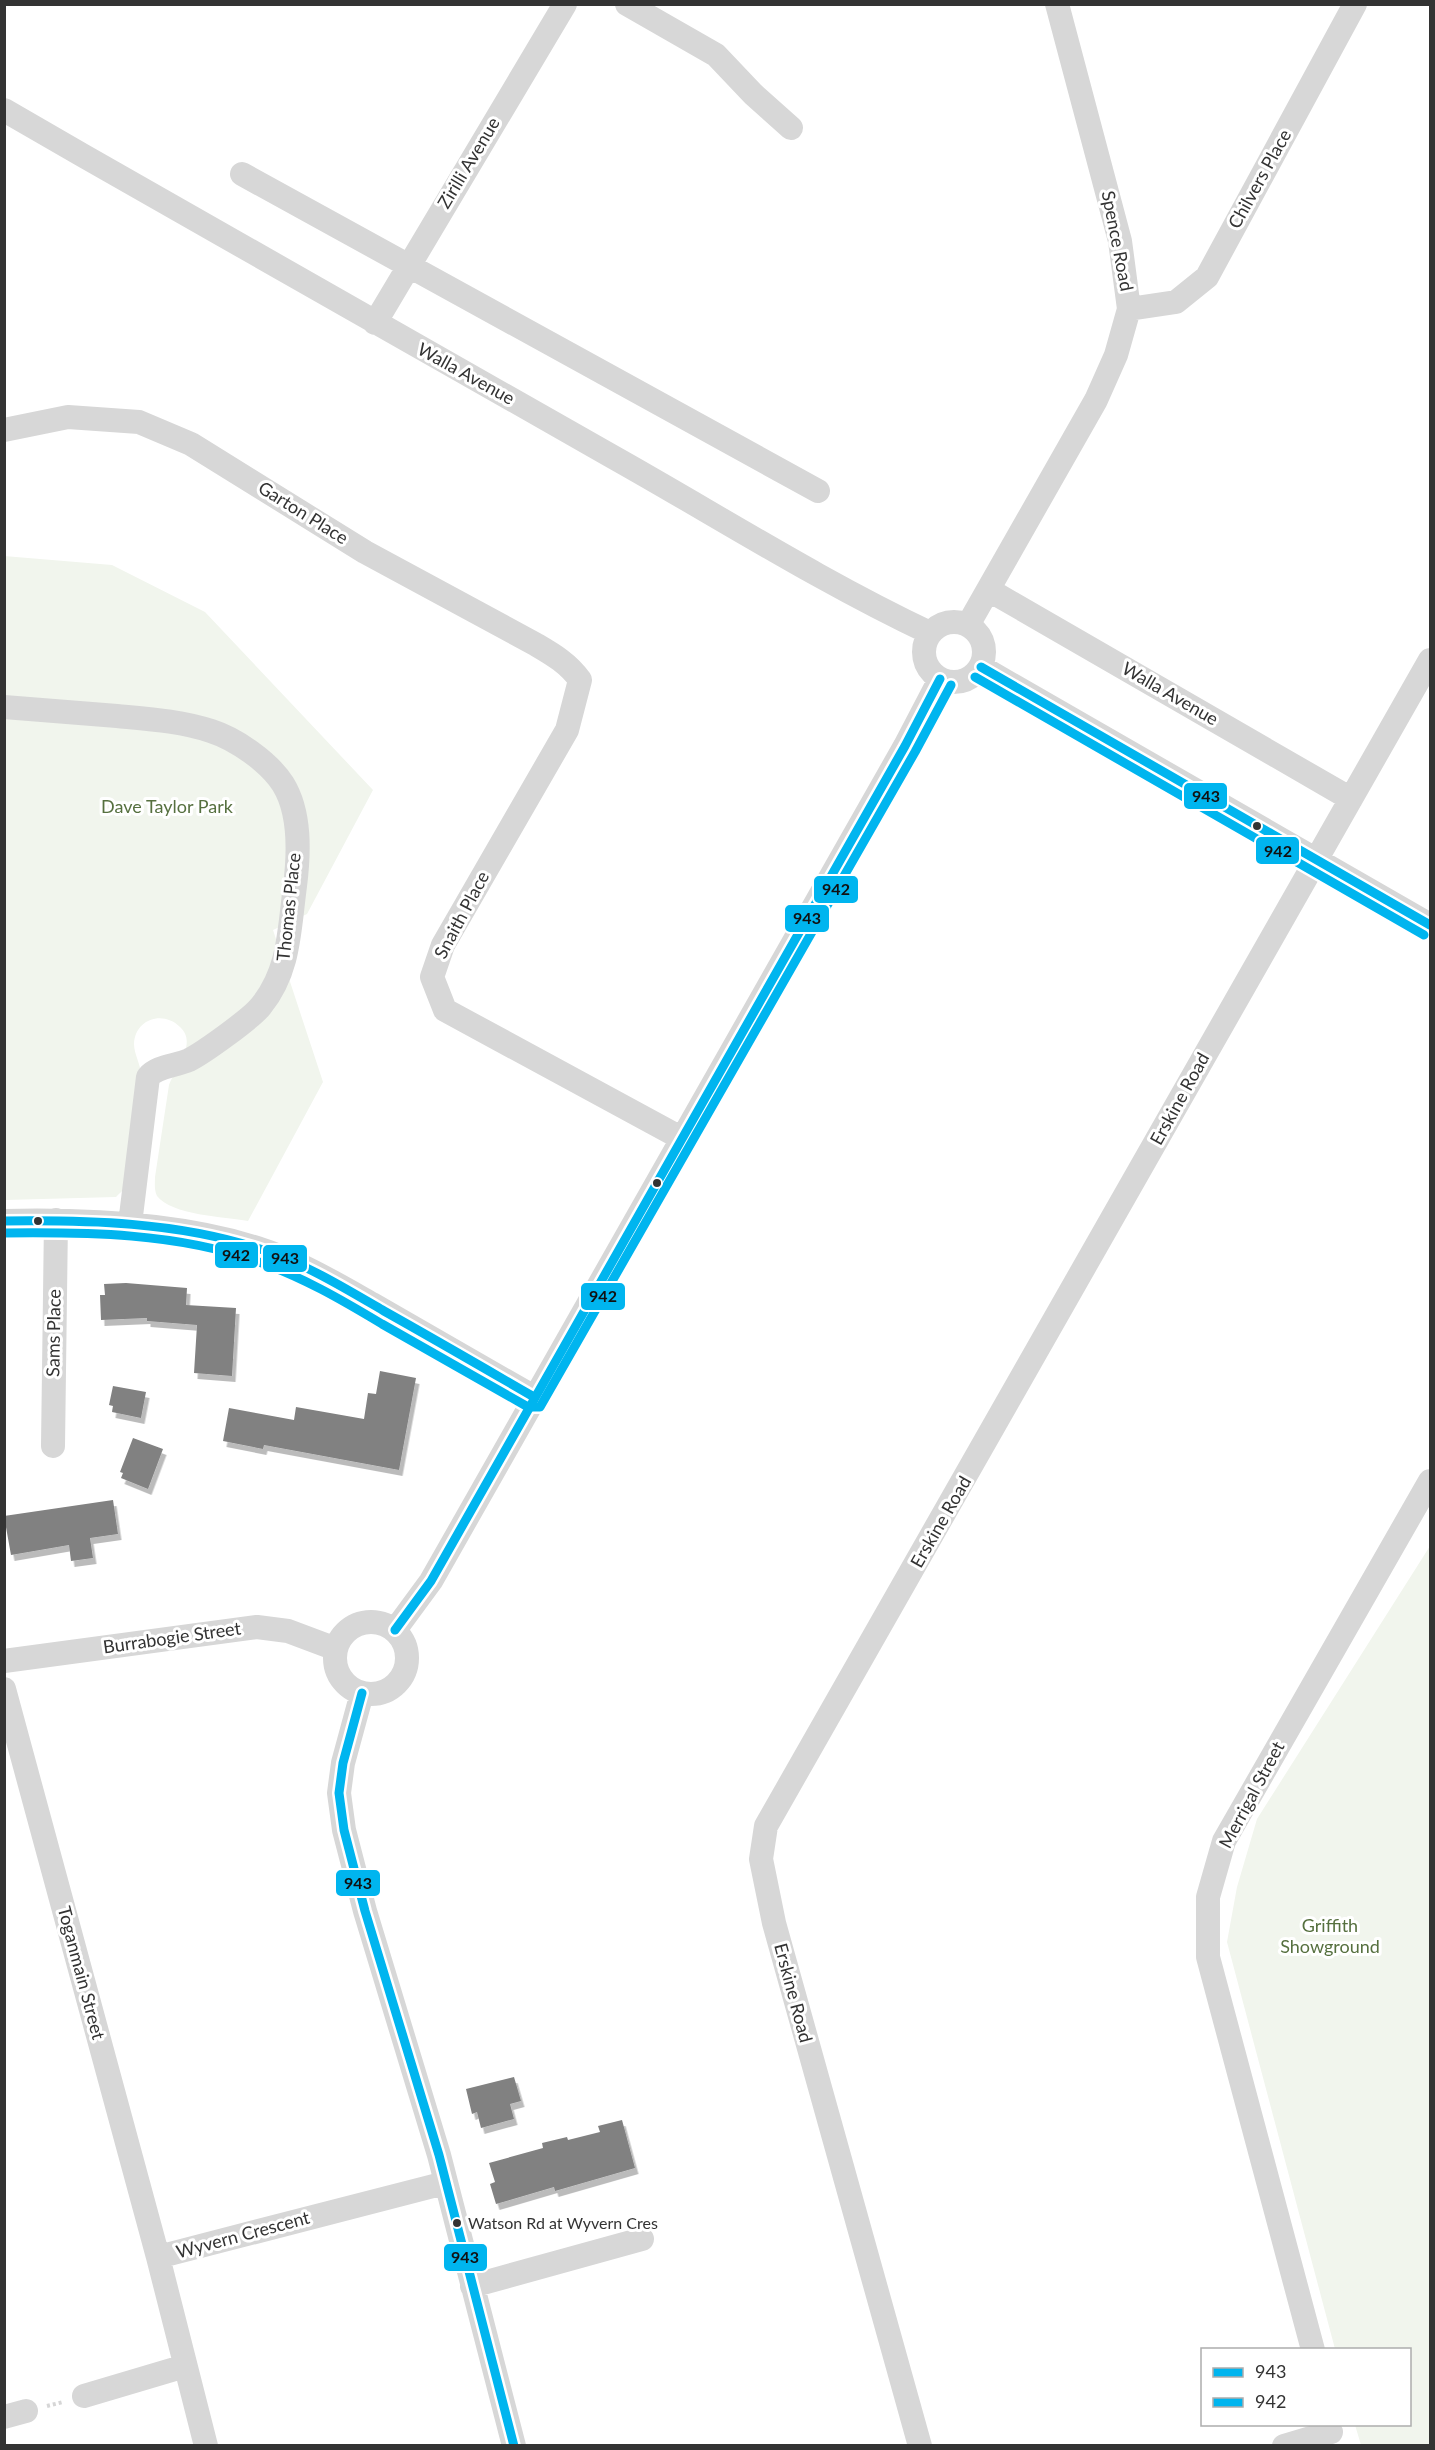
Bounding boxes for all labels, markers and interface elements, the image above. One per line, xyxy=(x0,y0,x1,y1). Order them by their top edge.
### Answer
street label: Zirilli Avenue xyxy=(432,113,504,212)
street label: Chilvers Place xyxy=(1223,125,1295,232)
street label: Spence Road xyxy=(1097,189,1138,293)
street label: Walla Avenue xyxy=(414,337,519,409)
street label: Garton Place xyxy=(255,476,353,548)
street label: Walla Avenue xyxy=(1118,657,1223,730)
line badge: 943 xyxy=(1183,782,1228,810)
text: 943 xyxy=(1192,786,1220,805)
park label: Dave Taylor Park xyxy=(101,795,234,817)
unlabelled marker xyxy=(1251,820,1263,832)
line badge: 942 xyxy=(1255,836,1300,865)
text: 942 xyxy=(1264,841,1292,860)
street label: Thomas Place xyxy=(271,852,305,962)
street label: Snaith Place xyxy=(429,867,493,962)
line badge: 942 xyxy=(813,875,859,904)
text: 942 xyxy=(822,879,850,898)
line badge: 943 xyxy=(784,904,830,933)
text: 943 xyxy=(793,908,821,927)
street label: Erskine Road xyxy=(1145,1049,1213,1148)
unlabelled marker xyxy=(651,1177,663,1189)
unlabelled marker xyxy=(32,1215,44,1227)
line badge: 942 xyxy=(214,1241,259,1269)
line badge: 943 xyxy=(262,1244,308,1273)
text: 942 xyxy=(222,1245,250,1264)
text: 943 xyxy=(271,1248,299,1267)
line badge: 942 xyxy=(580,1282,626,1311)
text: 942 xyxy=(589,1286,617,1305)
street label: Sams Place xyxy=(41,1289,65,1377)
street label: Erskine Road xyxy=(905,1472,975,1571)
street label: Burrabogie Street xyxy=(102,1616,243,1658)
street label: Merrigal Street xyxy=(1214,1737,1289,1852)
line badge: 943 xyxy=(335,1869,381,1897)
text: 943 xyxy=(344,1873,372,1892)
street label: Toganmain Street xyxy=(54,1904,110,2042)
park label: Griffith Showground xyxy=(1280,1914,1380,1957)
street label: Erskine Road xyxy=(770,1941,818,2045)
street label: Wyvern Crescent xyxy=(174,2206,312,2262)
place label: Watson Rd at Wyvern Cres xyxy=(468,2213,658,2232)
marker: Watson Rd at Wyvern Cres xyxy=(451,2217,463,2229)
line badge: 943 xyxy=(443,2243,488,2272)
text: 943 xyxy=(451,2247,479,2266)
legend xyxy=(1201,2348,1411,2426)
text: 943 xyxy=(1255,2360,1286,2382)
text: 942 xyxy=(1255,2390,1286,2412)

